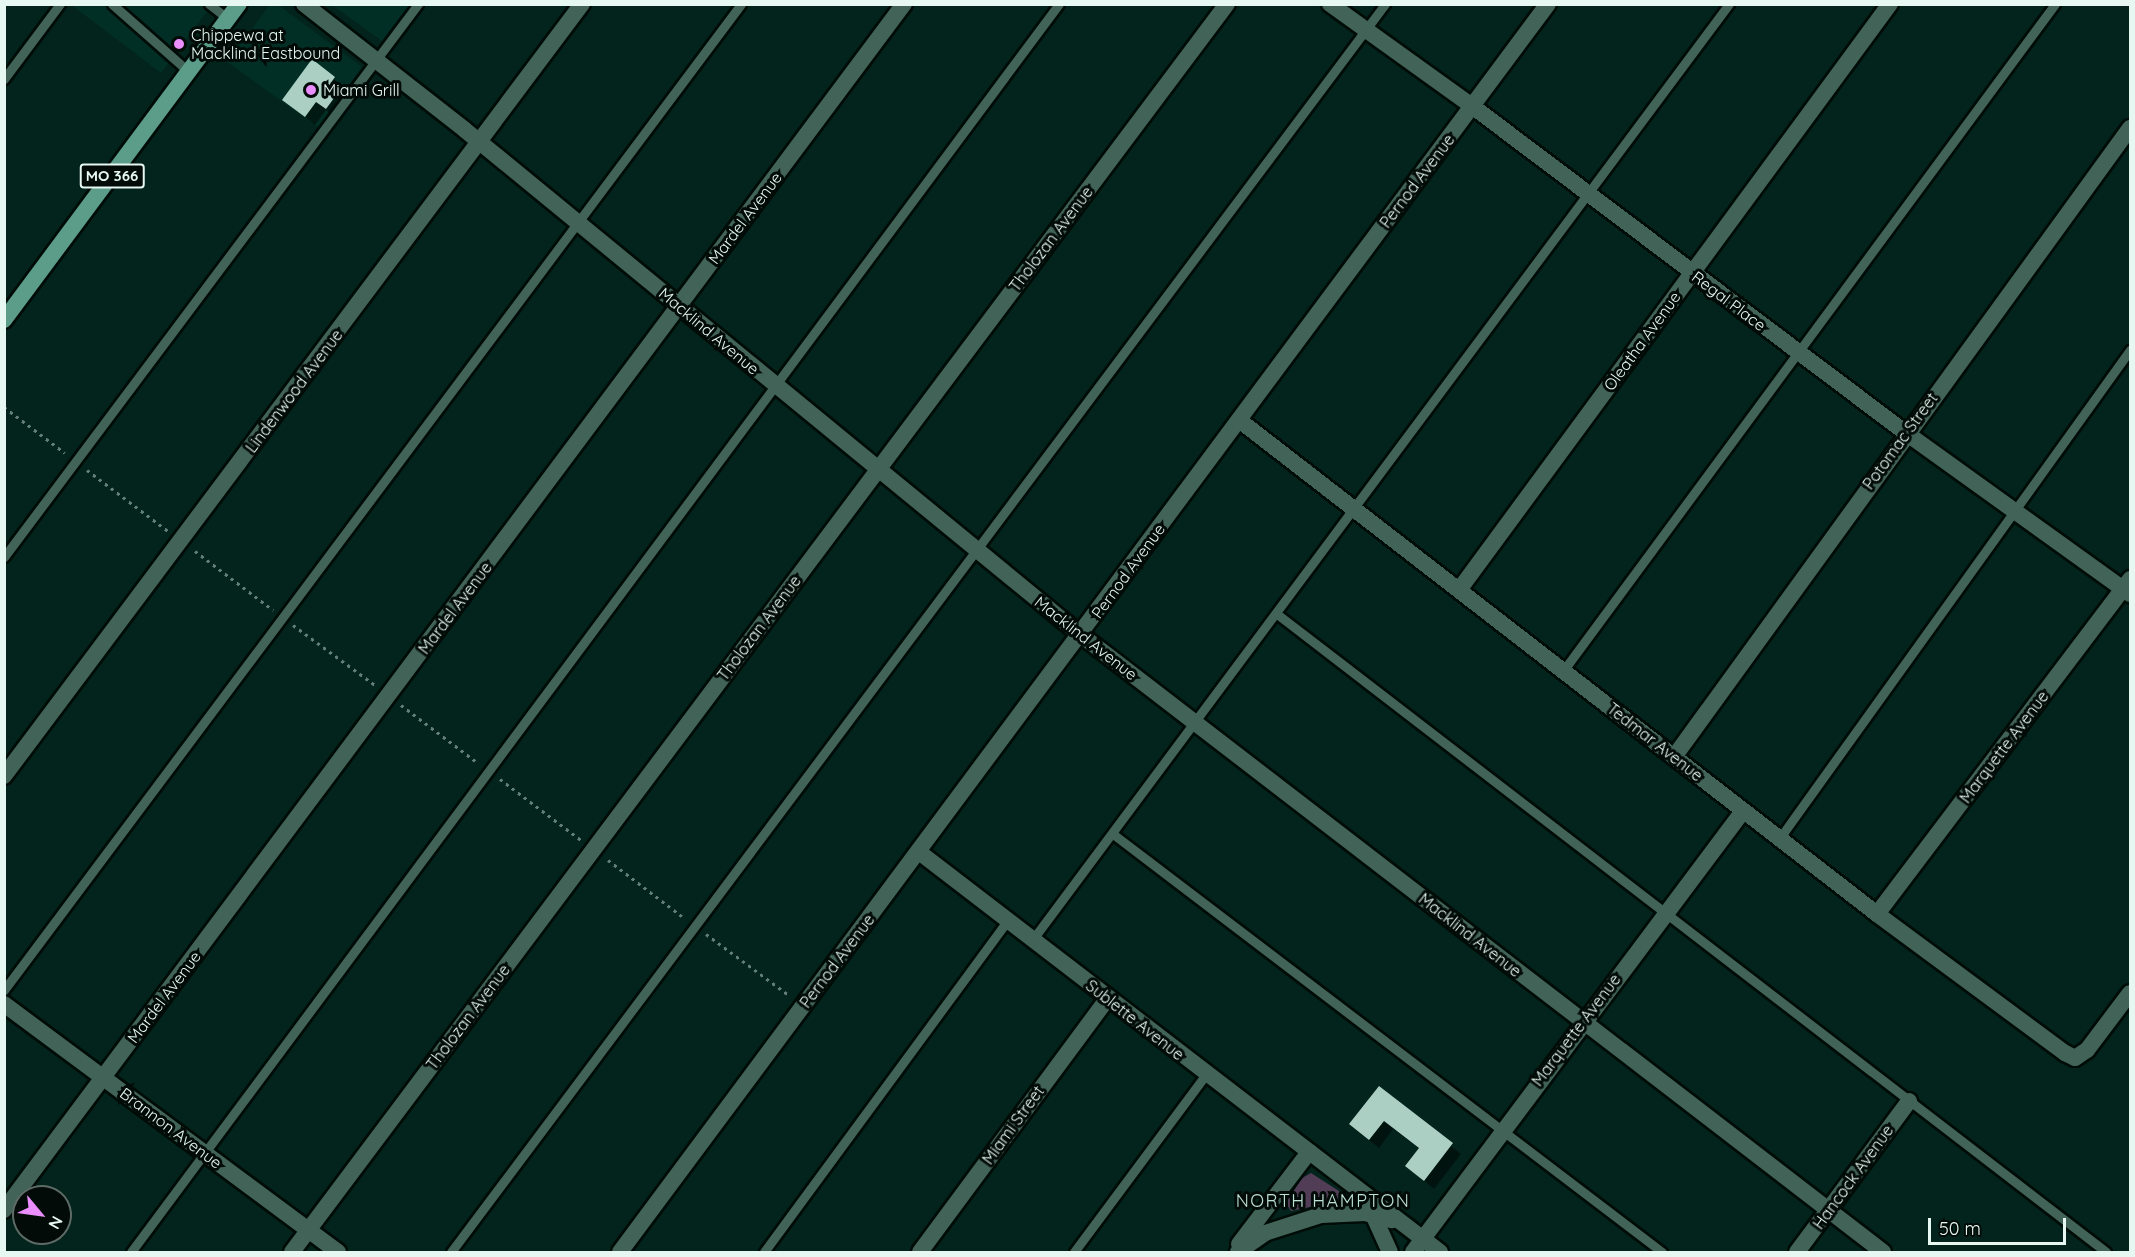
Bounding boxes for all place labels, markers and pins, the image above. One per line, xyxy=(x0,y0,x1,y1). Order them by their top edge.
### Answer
place label: Chippewa at Macklind Eastbound xyxy=(191,25,340,63)
marker: Chippewa at Macklind Eastbound xyxy=(172,37,186,51)
place label: Miami Grill xyxy=(323,80,400,100)
marker: Miami Grill xyxy=(304,83,318,97)

